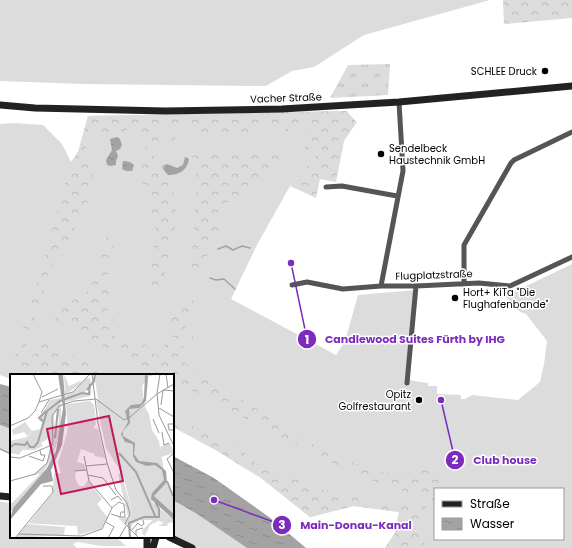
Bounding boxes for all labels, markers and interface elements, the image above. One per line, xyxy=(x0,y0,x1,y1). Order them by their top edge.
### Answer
place label: SCHLEE Druck xyxy=(471,64,538,79)
marker: SCHLEE Druck xyxy=(540,66,550,76)
street label: Vacher Straße xyxy=(250,89,322,107)
place label: Sendelbeck Haustechnik GmbH xyxy=(389,141,485,168)
marker: Sendelbeck Haustechnik GmbH xyxy=(376,149,386,159)
street label: Flugplatzstraße xyxy=(395,266,473,284)
place label: Hort+ KiTa "Die Flughafenbande" xyxy=(463,285,549,312)
marker: Hort+ KiTa "Die Flughafenbande" xyxy=(450,293,460,303)
callout: Candlewood Suites Fürth by IHG xyxy=(297,328,513,351)
text: 1 xyxy=(305,331,309,348)
text: Candlewood Suites Fürth by IHG xyxy=(325,331,506,347)
inset map xyxy=(10,374,174,538)
place label: Opitz Golfrestaurant xyxy=(339,387,411,414)
marker: Opitz Golfrestaurant xyxy=(414,395,424,405)
callout: Club house xyxy=(445,449,544,472)
text: 2 xyxy=(452,451,459,468)
text: Club house xyxy=(473,452,537,468)
legend xyxy=(434,488,564,540)
text: Straße xyxy=(470,495,510,512)
callout: Main-Donau-Kanal xyxy=(272,513,420,536)
text: Wasser xyxy=(470,515,515,532)
text: 3 xyxy=(278,516,286,533)
text: Main-Donau-Kanal xyxy=(300,517,412,533)

